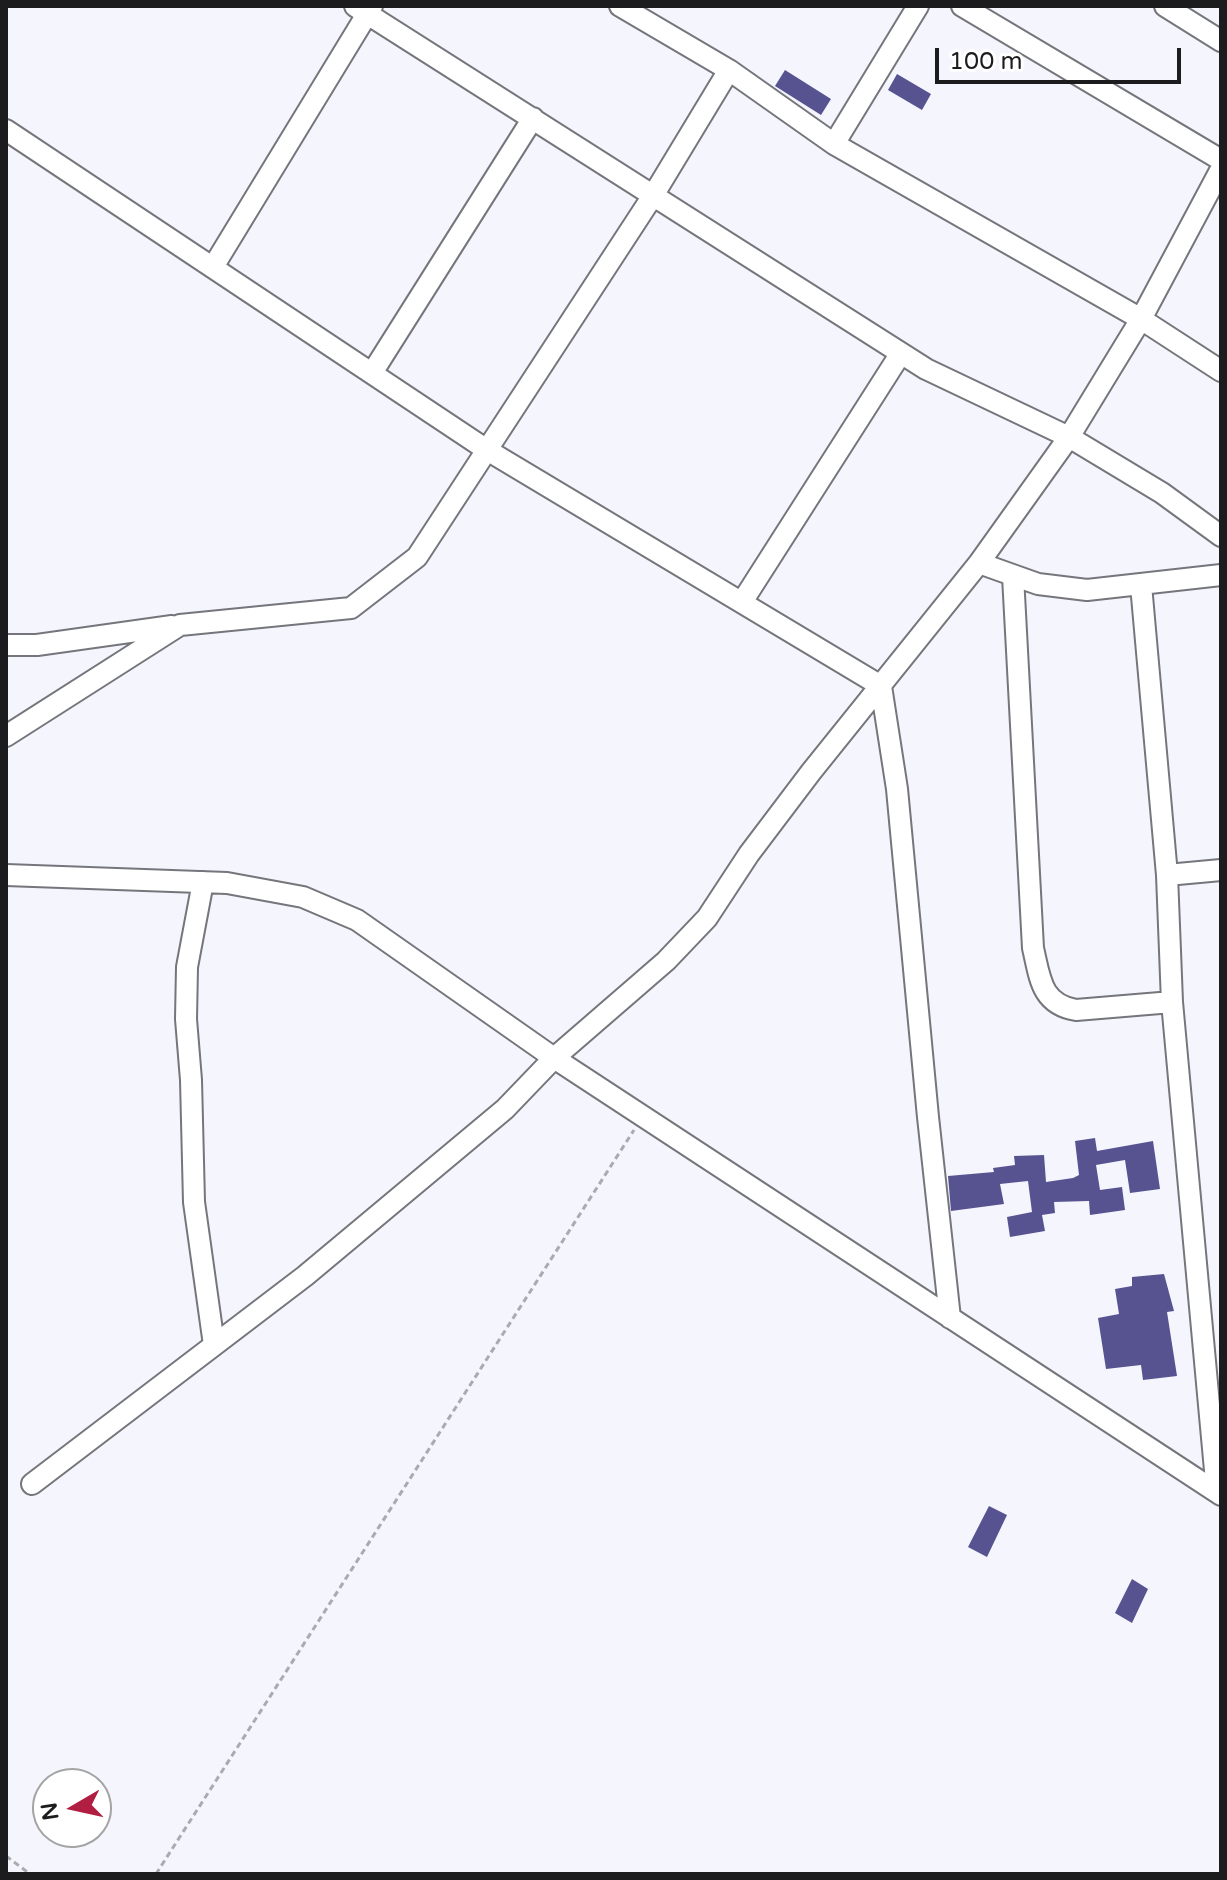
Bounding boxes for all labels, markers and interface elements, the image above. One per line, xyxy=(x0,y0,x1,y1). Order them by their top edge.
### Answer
scale bar xyxy=(939,32,1185,82)
text: 100 m xyxy=(949,47,1023,76)
north arrow xyxy=(32,1768,112,1848)
text: N xyxy=(36,1801,64,1822)

